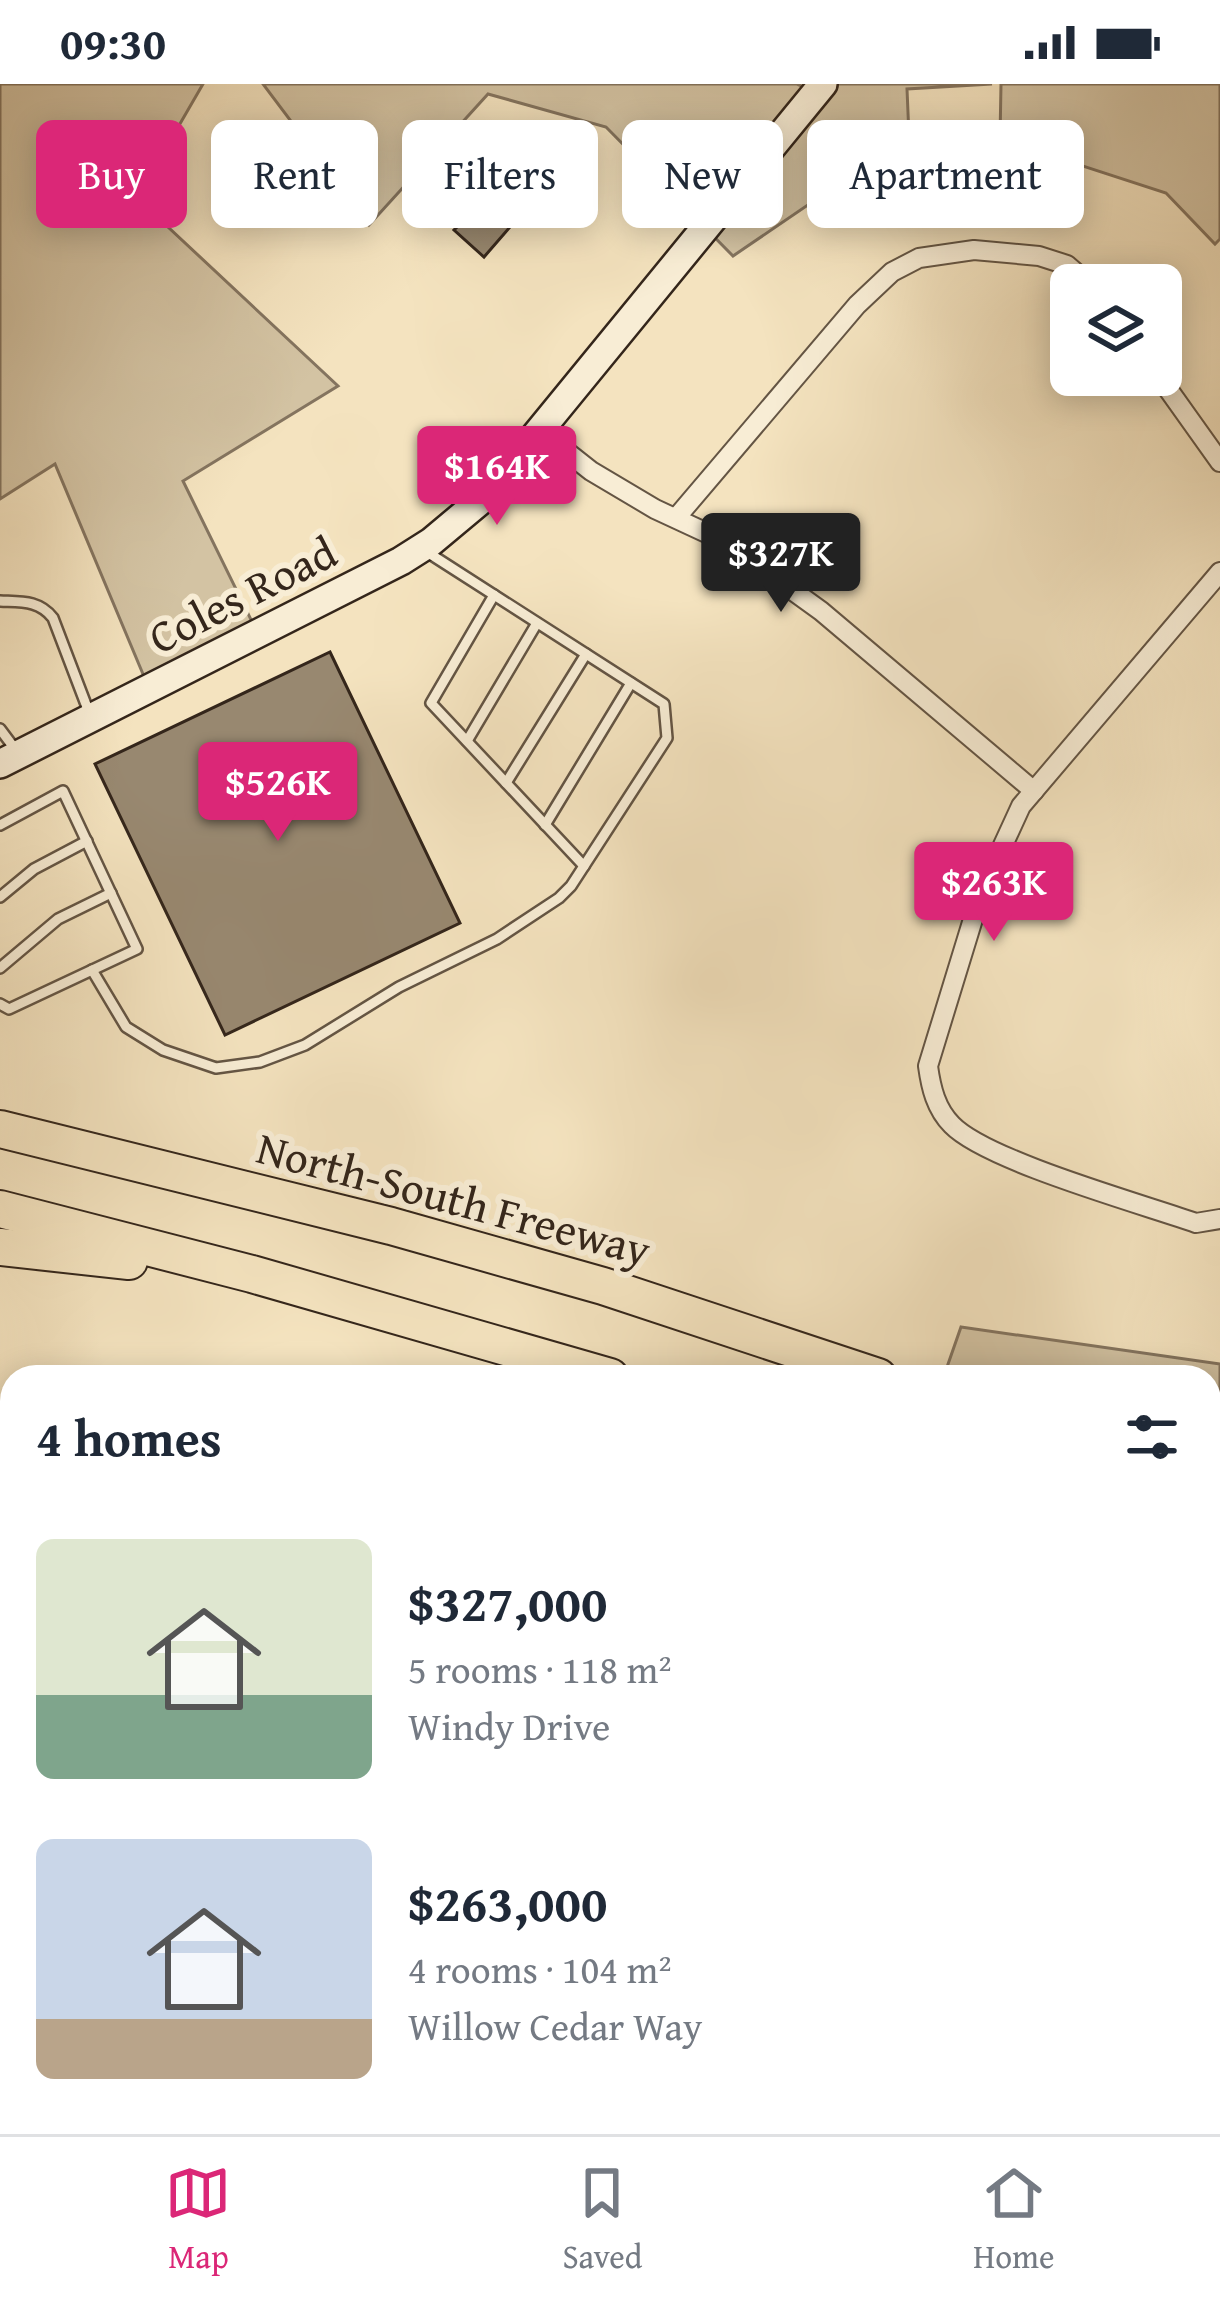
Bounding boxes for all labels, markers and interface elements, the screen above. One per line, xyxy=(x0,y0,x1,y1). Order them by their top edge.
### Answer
text: 09:30 xyxy=(60,10,166,75)
chip: Buy xyxy=(36,120,187,228)
chip: Rent xyxy=(211,120,378,228)
chip: Filters xyxy=(402,120,598,228)
chip: New xyxy=(622,120,783,228)
chip: Apartment xyxy=(807,120,1084,228)
map controls xyxy=(1050,264,1182,396)
button: layers xyxy=(1050,264,1182,396)
pin: $164K xyxy=(413,426,581,528)
text: $164K xyxy=(444,436,550,493)
pin: $327K xyxy=(697,513,865,615)
street label: Coles Road xyxy=(137,519,347,669)
text: $327K xyxy=(728,523,834,580)
pin: $526K xyxy=(194,742,362,844)
text: $526K xyxy=(225,752,331,809)
pin: $263K xyxy=(910,842,1078,944)
text: $263K xyxy=(941,852,1047,909)
street label: North-South Freeway xyxy=(250,1114,659,1282)
text: 4 homes xyxy=(36,1400,222,1475)
icon: filters xyxy=(1119,1404,1185,1470)
text: $327,000 xyxy=(408,1565,607,1640)
icon: home xyxy=(132,1587,276,1731)
text: 5 rooms · 118 m² xyxy=(408,1640,672,1697)
text: Windy Drive xyxy=(408,1697,610,1754)
text: $263,000 xyxy=(408,1865,607,1940)
icon: home xyxy=(132,1887,276,2031)
text: 4 rooms · 104 m² xyxy=(408,1940,672,1997)
text: Willow Cedar Way xyxy=(408,1997,702,2054)
tab: Map xyxy=(165,2160,231,2280)
tab: Saved xyxy=(562,2160,642,2280)
tab: Home xyxy=(973,2160,1055,2280)

